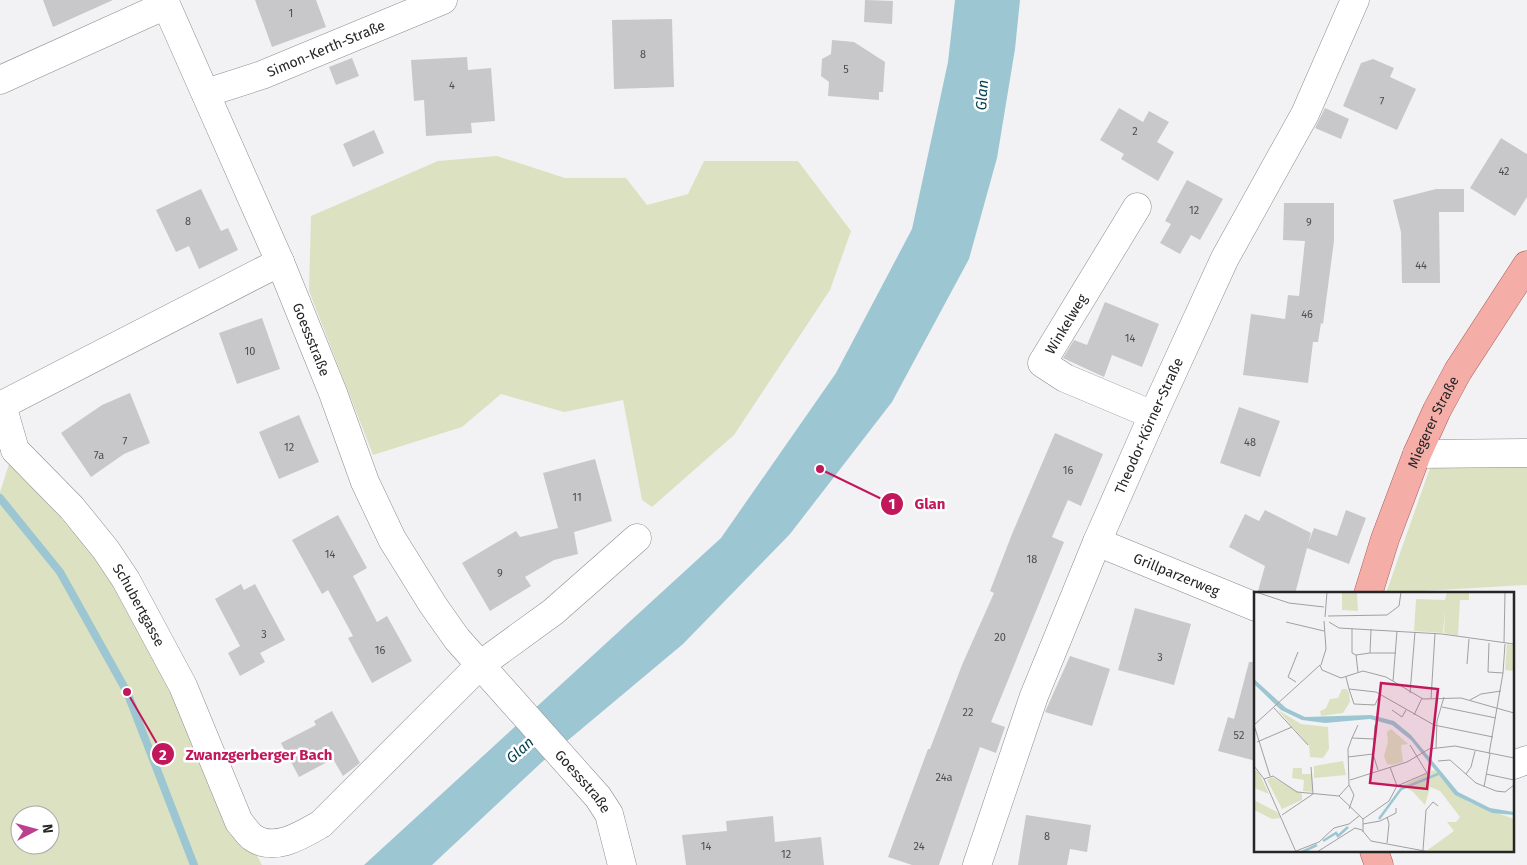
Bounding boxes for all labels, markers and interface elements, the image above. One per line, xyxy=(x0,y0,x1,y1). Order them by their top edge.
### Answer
house number: 1 xyxy=(289,7,293,20)
street label: Simon-Kerth-Straße xyxy=(264,17,388,81)
house number: 8 xyxy=(640,48,646,61)
house number: 5 xyxy=(843,63,849,76)
house number: 4 xyxy=(449,79,455,92)
water label: Glan xyxy=(972,79,992,111)
house number: 7 xyxy=(1380,95,1385,108)
house number: 2 xyxy=(1132,125,1138,138)
house number: 42 xyxy=(1498,165,1510,178)
house number: 12 xyxy=(1189,204,1199,217)
house number: 8 xyxy=(185,215,191,228)
house number: 9 xyxy=(1306,216,1312,229)
house number: 44 xyxy=(1415,259,1427,272)
street label: Winkelweg xyxy=(1042,290,1091,358)
street label: Goessstraße xyxy=(288,300,333,379)
house number: 46 xyxy=(1301,308,1313,321)
house number: 14 xyxy=(1125,332,1135,345)
house number: 10 xyxy=(245,345,255,358)
street label: Theodor-Körner-Straße xyxy=(1111,355,1187,497)
street label: Miegerer Straße xyxy=(1404,373,1463,471)
house number: 7 xyxy=(123,435,128,448)
house number: 48 xyxy=(1244,436,1256,449)
house number: 12 xyxy=(284,441,294,454)
house number: 7a xyxy=(94,449,104,462)
house number: 16 xyxy=(1063,464,1073,477)
callout: Glan xyxy=(879,489,955,519)
house number: 11 xyxy=(572,491,582,504)
text: 1 xyxy=(889,495,895,513)
text: Glan xyxy=(915,495,945,513)
house number: 14 xyxy=(325,548,335,561)
street label: Grillparzerweg xyxy=(1131,550,1223,600)
house number: 18 xyxy=(1027,553,1037,566)
street label: Schubertgasse xyxy=(109,561,168,650)
house number: 9 xyxy=(497,567,503,580)
inset map xyxy=(1254,592,1514,852)
house number: 3 xyxy=(261,628,267,641)
house number: 20 xyxy=(994,631,1006,644)
house number: 16 xyxy=(375,644,385,657)
house number: 3 xyxy=(1157,651,1163,664)
house number: 22 xyxy=(963,706,973,719)
house number: 52 xyxy=(1234,729,1244,742)
water label: Glan xyxy=(502,733,538,767)
callout: Zwanzgerberger Bach xyxy=(150,739,342,769)
text: 2 xyxy=(159,746,167,764)
text: Zwanzgerberger Bach xyxy=(185,746,333,764)
street label: Goessstraße xyxy=(551,747,614,816)
house number: 24a xyxy=(936,771,953,784)
north arrow xyxy=(10,805,60,855)
text: N xyxy=(38,823,56,834)
house number: 8 xyxy=(1044,830,1050,843)
house number: 14 xyxy=(701,840,711,853)
house number: 24 xyxy=(914,840,925,853)
house number: 12 xyxy=(781,848,791,861)

